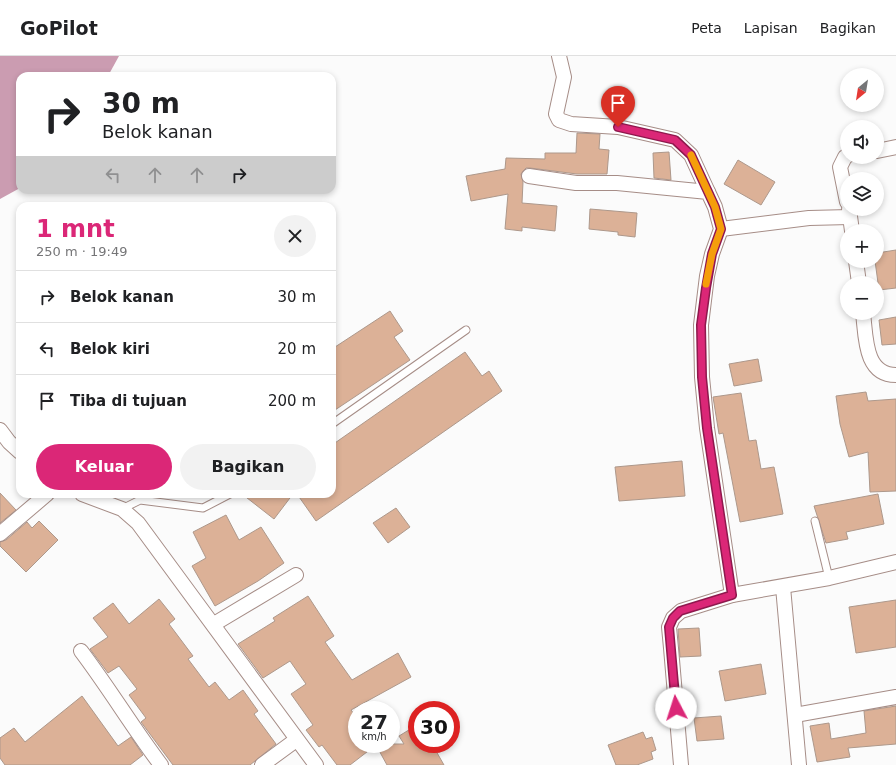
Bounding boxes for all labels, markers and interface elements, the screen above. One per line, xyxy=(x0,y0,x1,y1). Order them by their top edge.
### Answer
text: GoPilot xyxy=(20,17,98,39)
text: Peta xyxy=(691,20,722,36)
text: Lapisan xyxy=(744,20,798,36)
text: Bagikan xyxy=(820,20,876,36)
north arrow xyxy=(840,68,884,112)
map controls xyxy=(840,68,884,320)
pin xyxy=(601,86,635,127)
text: 30 m xyxy=(102,87,180,120)
icon: right xyxy=(36,88,88,140)
icon: arrive xyxy=(607,92,629,114)
button: sound xyxy=(840,120,884,164)
text: Belok kanan xyxy=(102,121,213,142)
icon: left xyxy=(102,164,124,186)
icon: ahead xyxy=(144,164,166,186)
icon: ahead xyxy=(186,164,208,186)
icon: right xyxy=(228,164,250,186)
button: layers xyxy=(840,172,884,216)
text: 1 mnt xyxy=(36,215,115,243)
button: close xyxy=(274,215,316,257)
button: + xyxy=(840,224,884,268)
text: 250 m · 19:49 xyxy=(36,244,127,259)
button: − xyxy=(840,276,884,320)
icon: right xyxy=(36,286,58,308)
text: Belok kanan xyxy=(70,288,174,306)
text: 30 m xyxy=(278,288,316,306)
icon: left xyxy=(36,338,58,360)
text: Belok kiri xyxy=(70,340,150,358)
text: 20 m xyxy=(278,340,316,358)
icon: arrive xyxy=(36,390,58,412)
text: Tiba di tujuan xyxy=(70,392,187,410)
text: 200 m xyxy=(268,392,316,410)
button: Keluar xyxy=(36,444,172,490)
button: Bagikan xyxy=(180,444,316,490)
position arrow xyxy=(655,687,697,729)
speed limit sign: 30 xyxy=(408,701,460,753)
text: 27 xyxy=(360,710,388,734)
text: km/h xyxy=(361,731,387,742)

